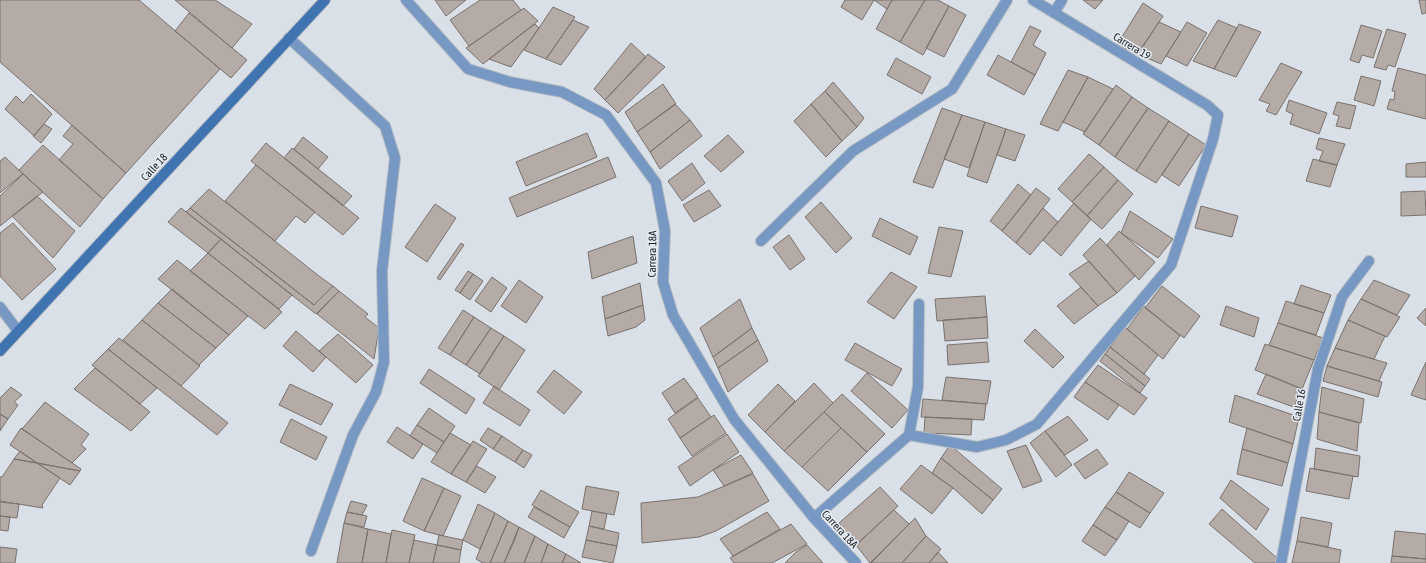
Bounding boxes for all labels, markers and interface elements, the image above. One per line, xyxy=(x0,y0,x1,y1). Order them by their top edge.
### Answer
street label: Carrera 19 xyxy=(1111,30,1153,62)
street label: Calle 18 xyxy=(138,151,170,183)
street label: Carrera 18A xyxy=(646,230,658,278)
street label: Calle 16 xyxy=(1290,388,1308,422)
street label: Carrera 18A xyxy=(820,508,861,551)

